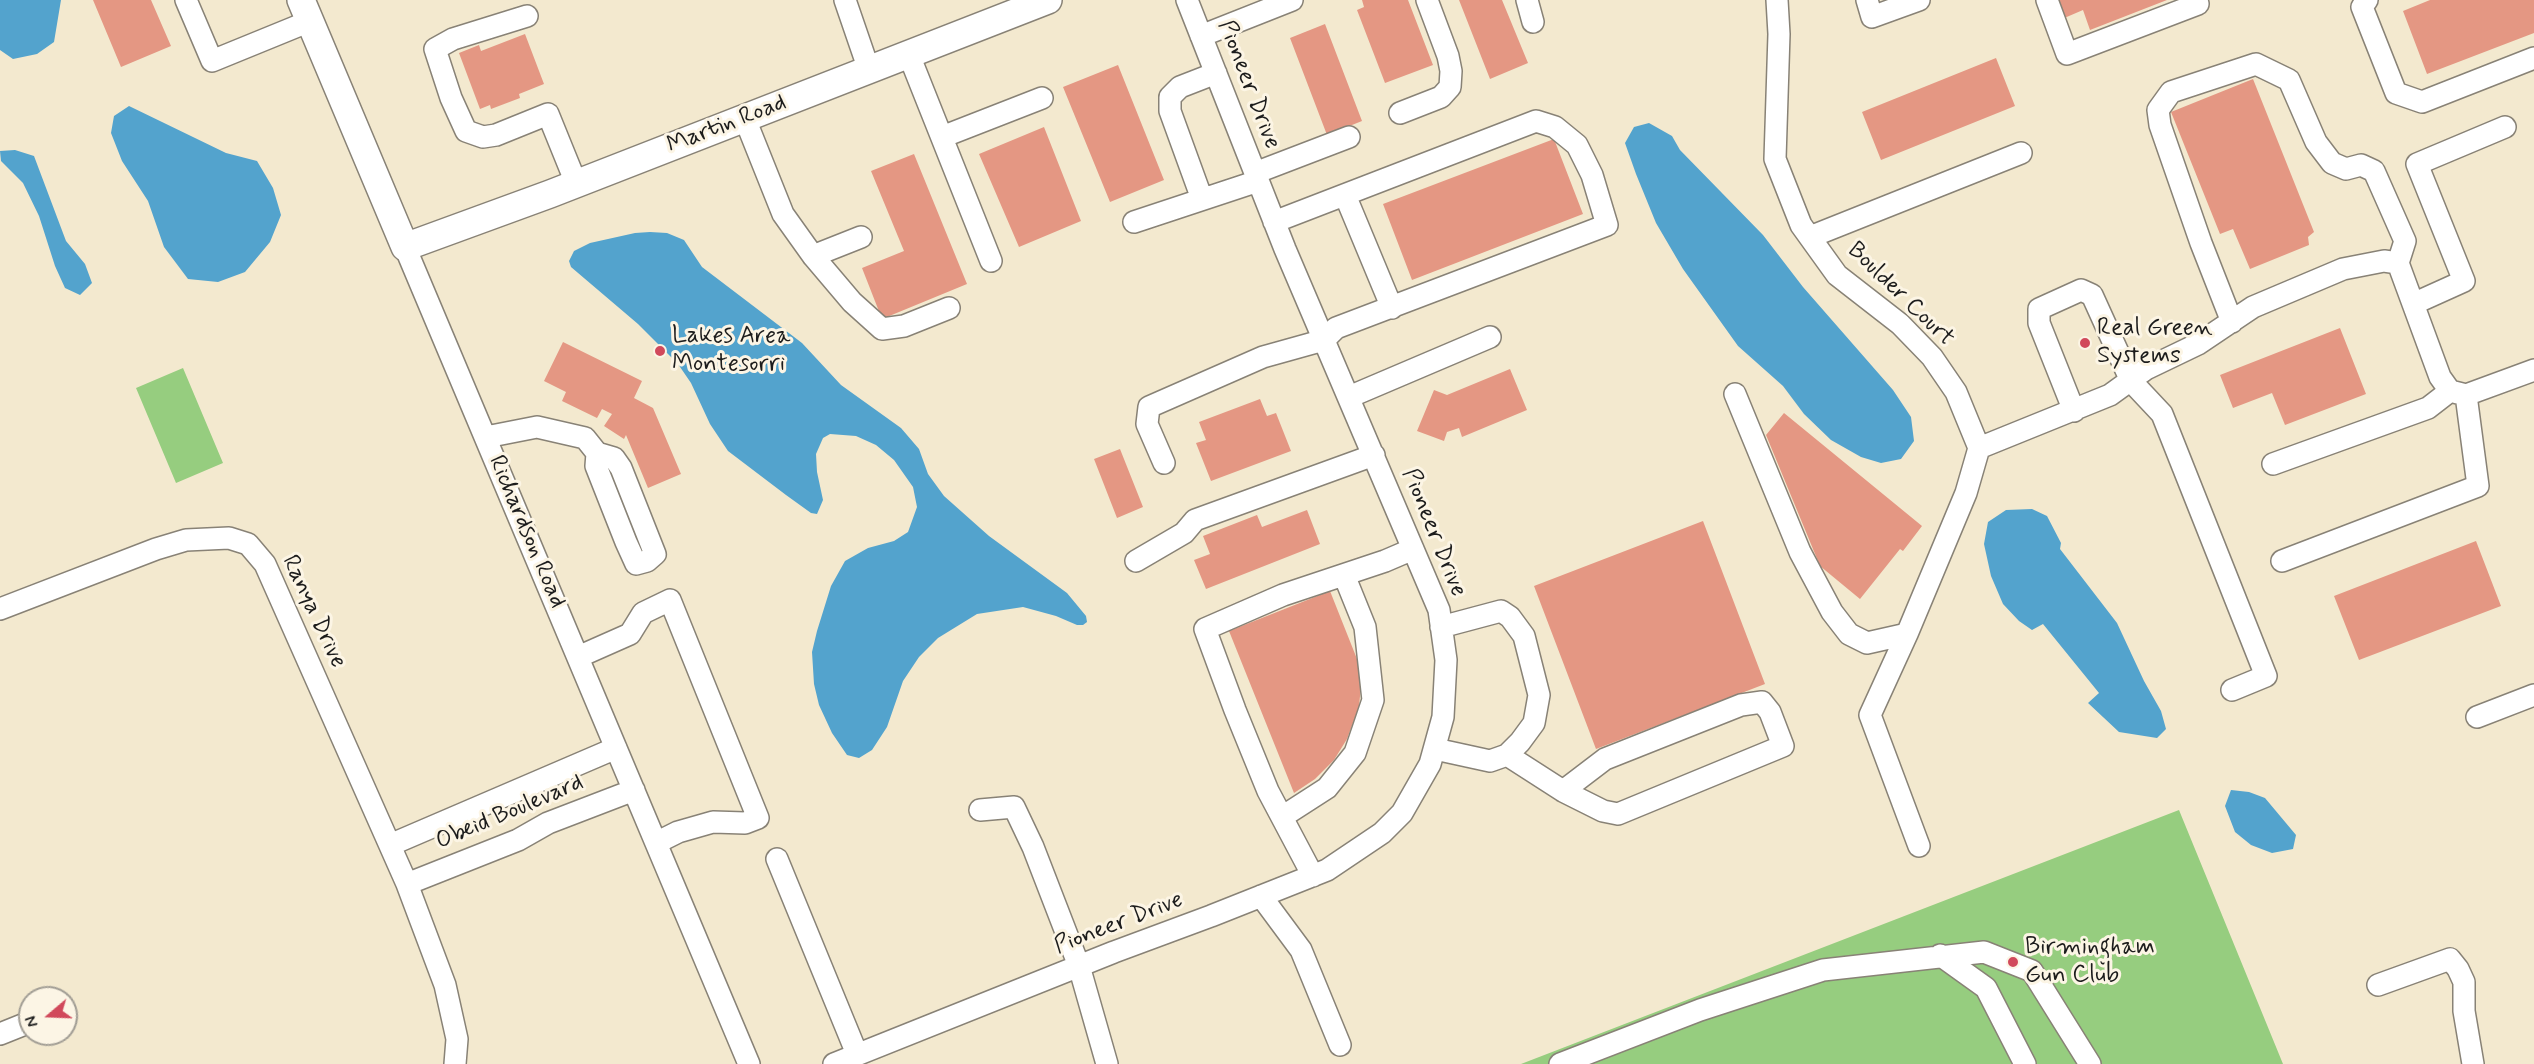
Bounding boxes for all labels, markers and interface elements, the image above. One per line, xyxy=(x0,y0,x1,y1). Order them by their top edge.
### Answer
street label: Pioneer Drive xyxy=(1210,17,1286,153)
street label: Martin Road xyxy=(663,89,791,161)
street label: Boulder Court xyxy=(1840,237,1960,353)
place label: Real Green Systems xyxy=(2097,315,2213,371)
place label: Lakes Area Montesorri xyxy=(672,323,790,379)
marker: Real Green Systems xyxy=(2078,336,2092,350)
marker: Lakes Area Montesorri xyxy=(653,344,667,358)
street label: Richardson Road xyxy=(481,451,571,613)
street label: Pioneer Drive xyxy=(1394,465,1472,601)
street label: Ranya Drive xyxy=(274,551,352,673)
street label: Obeid Boulevard xyxy=(432,769,588,857)
street label: Pioneer Drive xyxy=(1051,886,1187,962)
place label: Birmingham Gun Club xyxy=(2025,934,2155,990)
marker: Birmingham Gun Club xyxy=(2006,955,2020,969)
north arrow xyxy=(18,986,78,1046)
text: N xyxy=(21,1013,44,1030)

